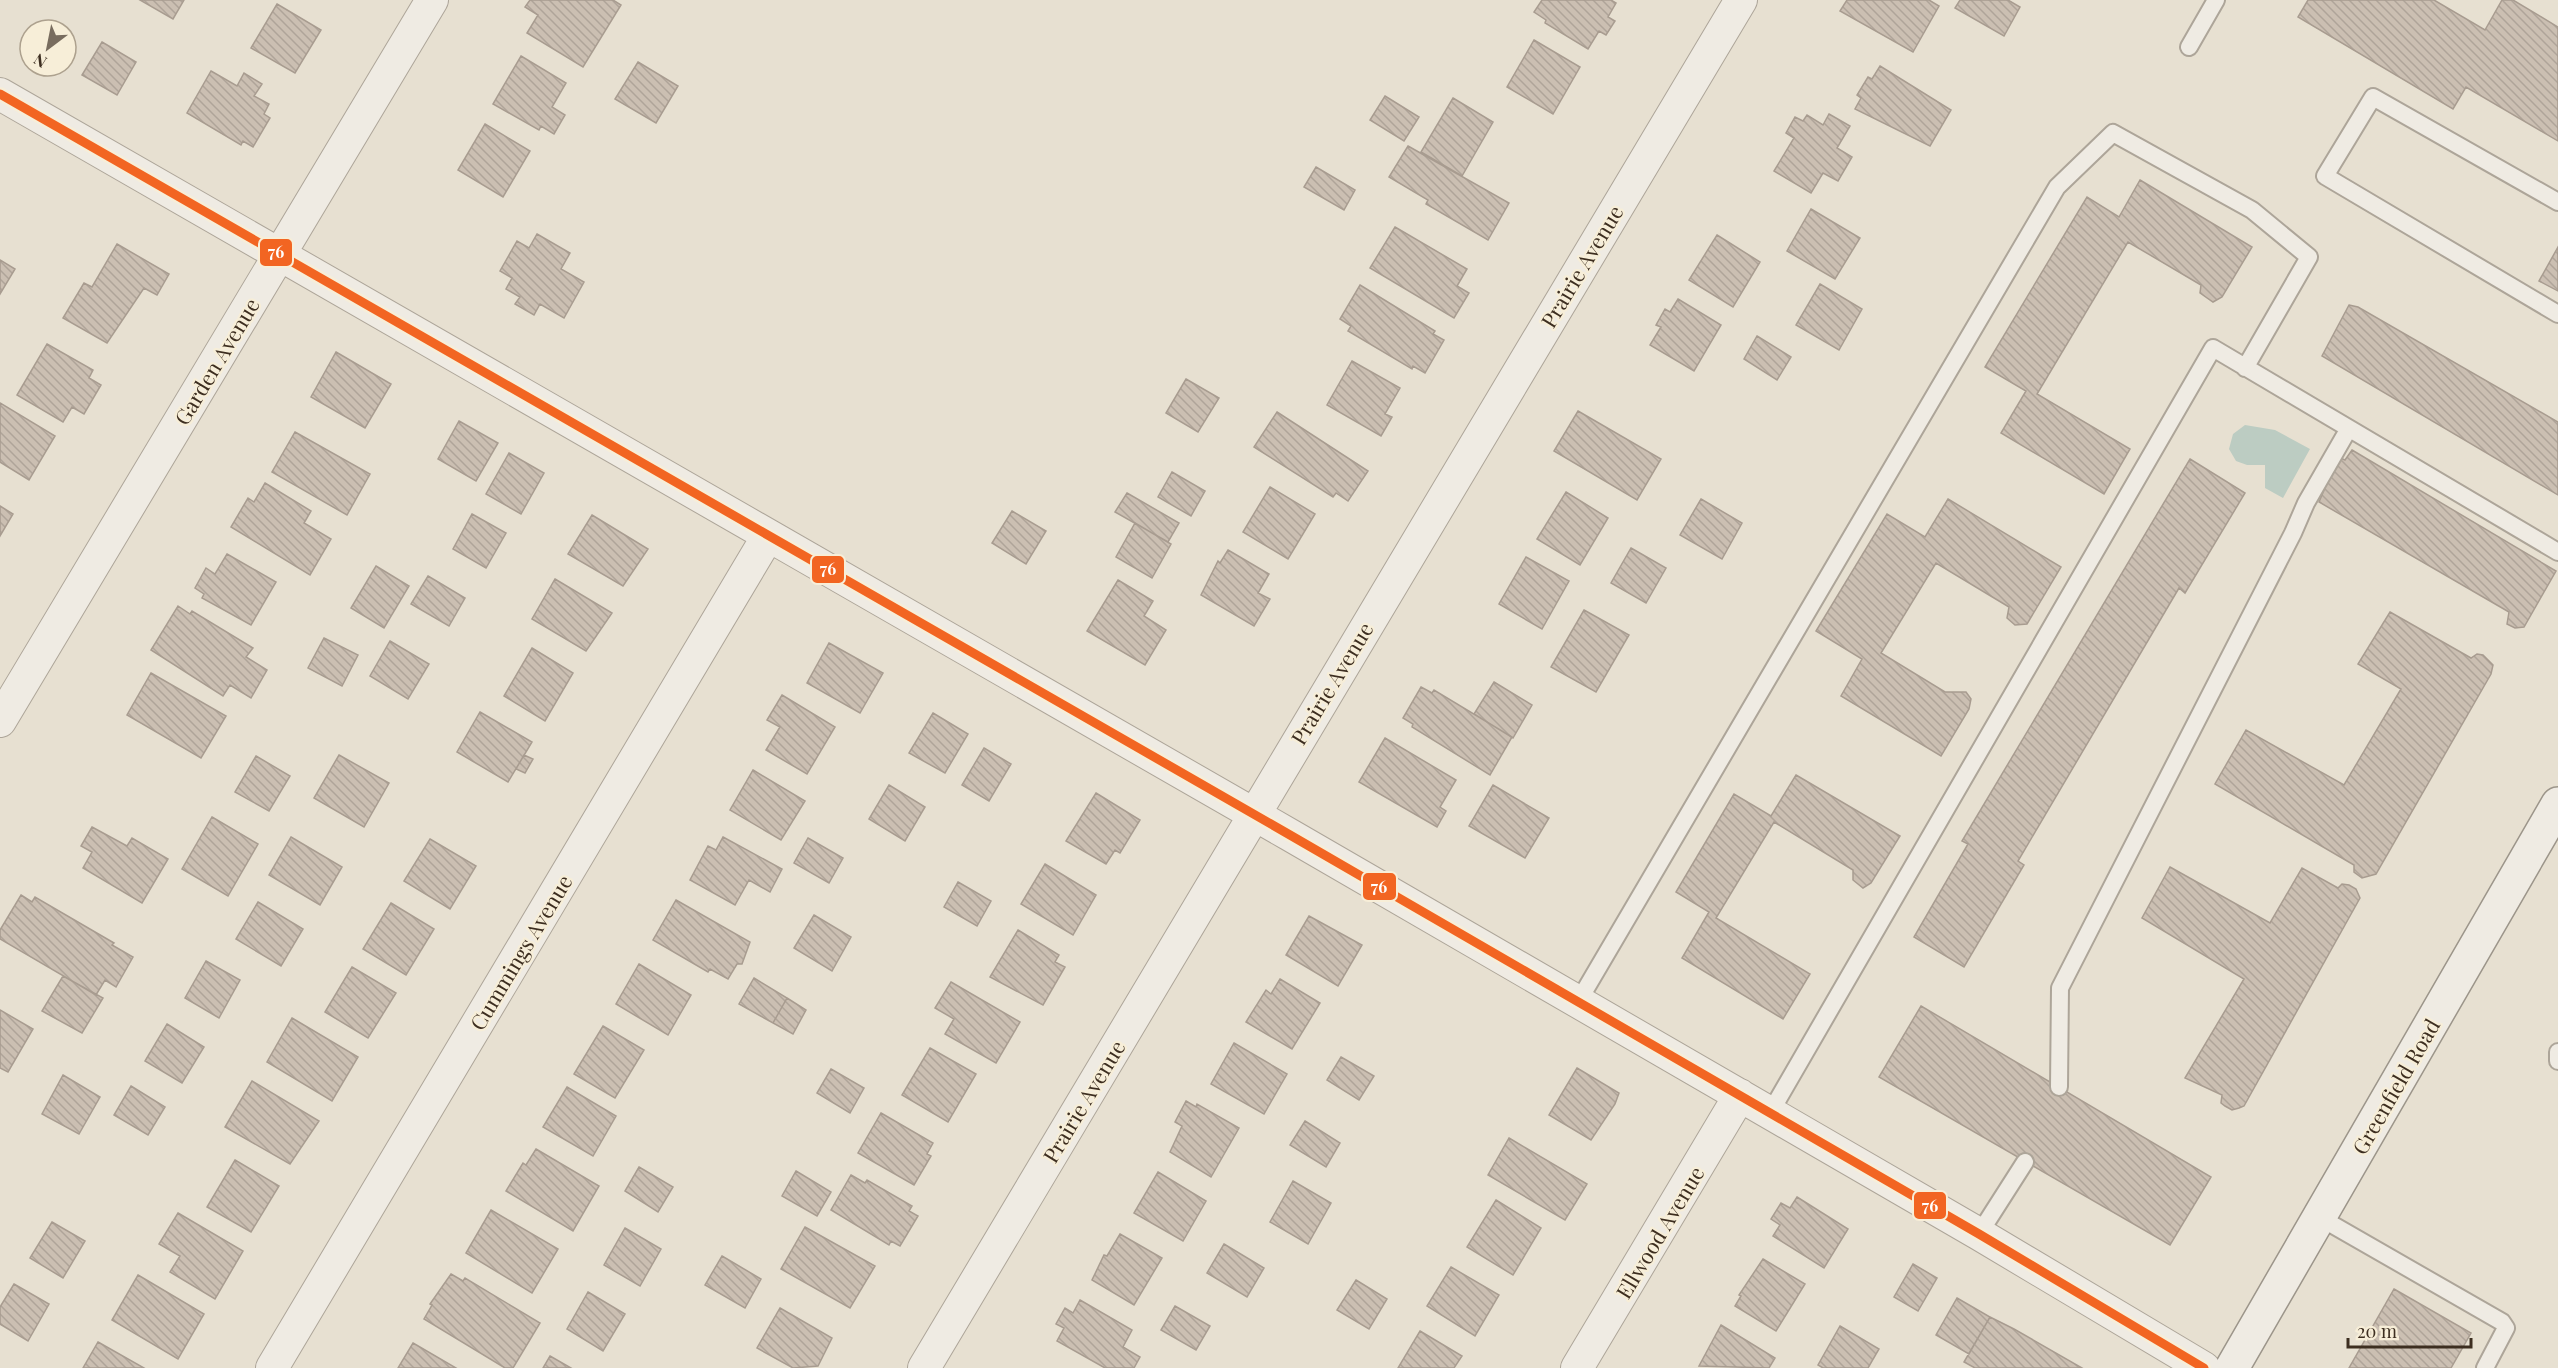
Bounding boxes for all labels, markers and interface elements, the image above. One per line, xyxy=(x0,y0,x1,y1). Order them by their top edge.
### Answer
north arrow xyxy=(18,18,78,78)
text: N xyxy=(29,49,50,73)
street label: Prairie Avenue xyxy=(1533,200,1629,332)
line badge: 76 xyxy=(259,238,293,267)
text: 76 xyxy=(268,241,284,262)
street label: Garden Avenue xyxy=(167,292,265,430)
line badge: 76 xyxy=(811,555,845,584)
text: 76 xyxy=(820,558,836,579)
street label: Prairie Avenue xyxy=(1283,617,1379,749)
street label: Cummings Avenue xyxy=(463,869,577,1035)
line badge: 76 xyxy=(1362,872,1397,901)
text: 76 xyxy=(1371,876,1387,897)
street label: Greenfield Road xyxy=(2345,1013,2445,1159)
street label: Prairie Avenue xyxy=(1035,1035,1131,1167)
street label: Ellwood Avenue xyxy=(1608,1161,1710,1303)
line badge: 76 xyxy=(1913,1191,1947,1220)
text: 76 xyxy=(1922,1195,1938,1216)
scale bar xyxy=(2348,1311,2471,1349)
text: 20 m xyxy=(2357,1319,2397,1343)

